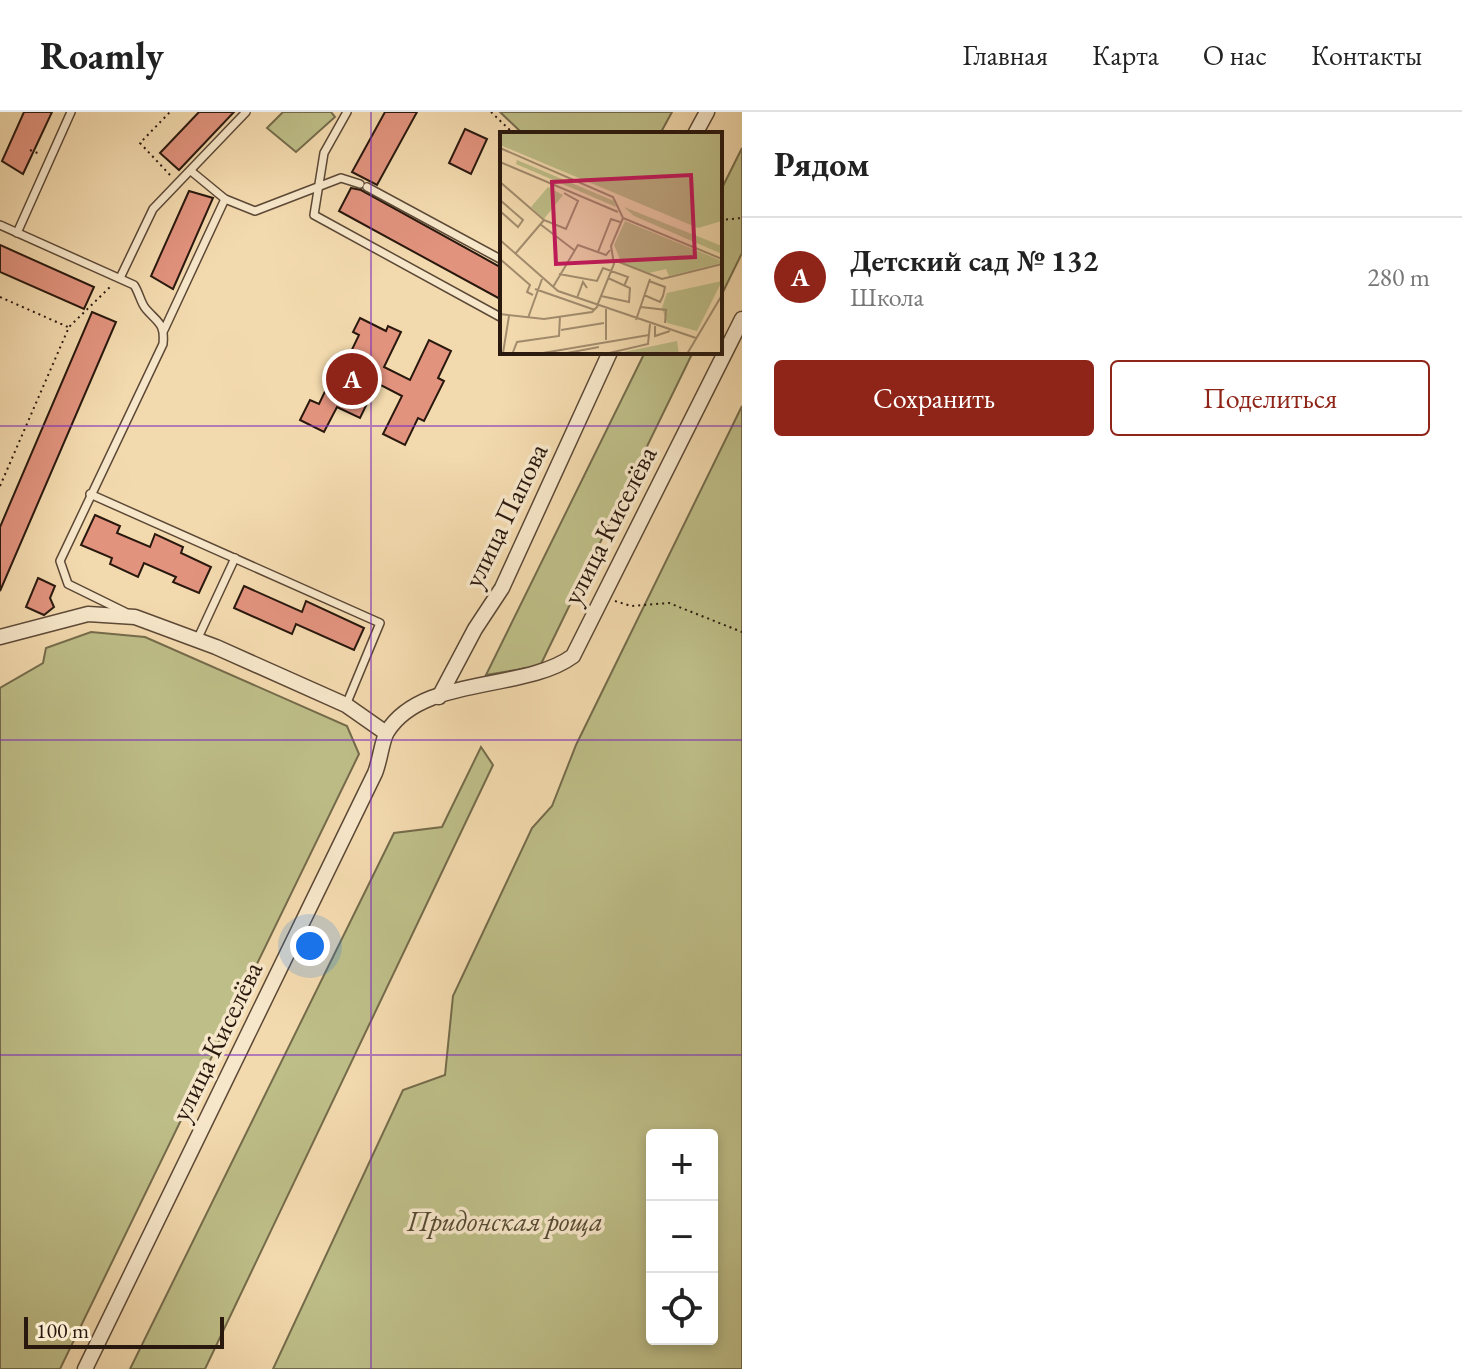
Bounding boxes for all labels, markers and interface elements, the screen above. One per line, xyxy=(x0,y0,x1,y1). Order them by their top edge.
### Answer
text: Roamly xyxy=(40,31,164,80)
text: Главная xyxy=(963,37,1048,73)
text: Карта xyxy=(1092,37,1159,73)
text: О нас xyxy=(1203,37,1267,73)
text: Контакты xyxy=(1311,37,1422,73)
inset map xyxy=(500,132,722,354)
text: Рядом xyxy=(774,142,869,186)
text: Детский сад № 132 xyxy=(850,241,1098,280)
text: A xyxy=(791,260,809,294)
text: 280 m xyxy=(1367,260,1430,294)
text: Школа xyxy=(850,280,924,314)
pin: A xyxy=(326,349,378,409)
button: Сохранить xyxy=(774,360,1094,436)
button: Поделиться xyxy=(1110,360,1430,436)
street label: улица Папова xyxy=(455,436,556,593)
street label: улица Киселёва xyxy=(554,439,665,610)
your location xyxy=(290,926,330,966)
street label: улица Киселёва xyxy=(162,954,271,1127)
map controls xyxy=(646,1129,718,1345)
button: + xyxy=(646,1129,718,1201)
button: − xyxy=(646,1201,718,1273)
park label: Придонская роща xyxy=(406,1203,603,1239)
button: locate xyxy=(646,1273,718,1345)
scale bar xyxy=(24,1313,224,1349)
text: 100 m xyxy=(36,1316,89,1345)

